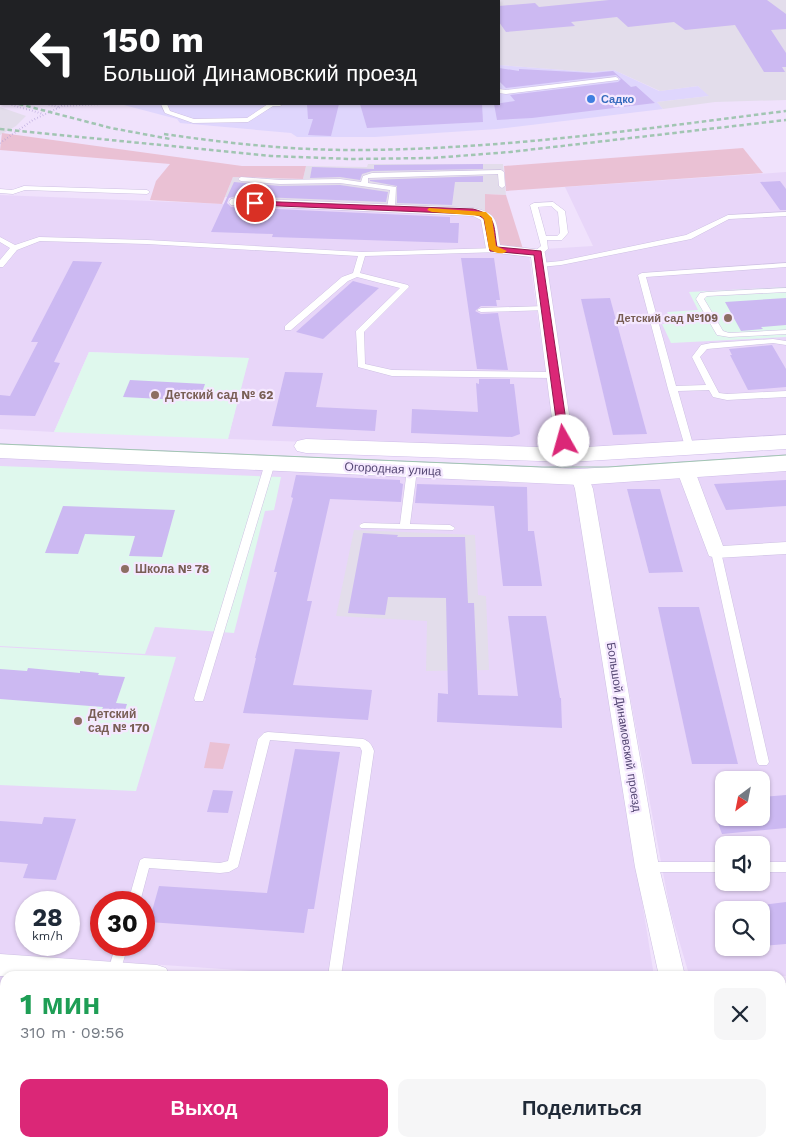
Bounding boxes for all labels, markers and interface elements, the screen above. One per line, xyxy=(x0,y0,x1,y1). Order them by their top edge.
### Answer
text: 150 m xyxy=(103,19,204,61)
icon: left xyxy=(20,20,85,85)
text: Большой Динамовский проезд xyxy=(103,61,417,86)
marker: Садко xyxy=(585,93,597,105)
place label: Садко xyxy=(601,93,635,106)
pin xyxy=(234,182,276,224)
icon: arrive xyxy=(241,189,269,217)
place label: Детский сад №109 xyxy=(617,312,718,325)
marker: Детский сад №109 xyxy=(722,312,734,324)
place label: Детский сад № 62 xyxy=(165,388,273,402)
marker: Детский сад № 62 xyxy=(149,389,161,401)
position arrow xyxy=(537,414,589,466)
street label: Огородная улица xyxy=(344,459,442,479)
place label: Школа № 78 xyxy=(135,562,209,576)
marker: Школа № 78 xyxy=(119,563,131,575)
street label: Большой Динамовский проезд xyxy=(604,641,644,813)
place label: Детский сад № 170 xyxy=(88,707,150,735)
marker: Детский сад № 170 xyxy=(72,715,84,727)
north arrow xyxy=(715,771,770,826)
map controls xyxy=(715,771,770,956)
button: sound xyxy=(715,836,770,891)
speed limit sign: 30 xyxy=(90,891,155,956)
button: search xyxy=(715,901,770,956)
text: 28 xyxy=(32,903,63,932)
text: km/h xyxy=(32,929,63,943)
text: 1 мин xyxy=(20,986,100,1021)
button: close xyxy=(714,988,766,1040)
text: 310 m · 09:56 xyxy=(20,1023,124,1042)
button: Выход xyxy=(20,1079,388,1137)
button: Поделиться xyxy=(398,1079,766,1137)

